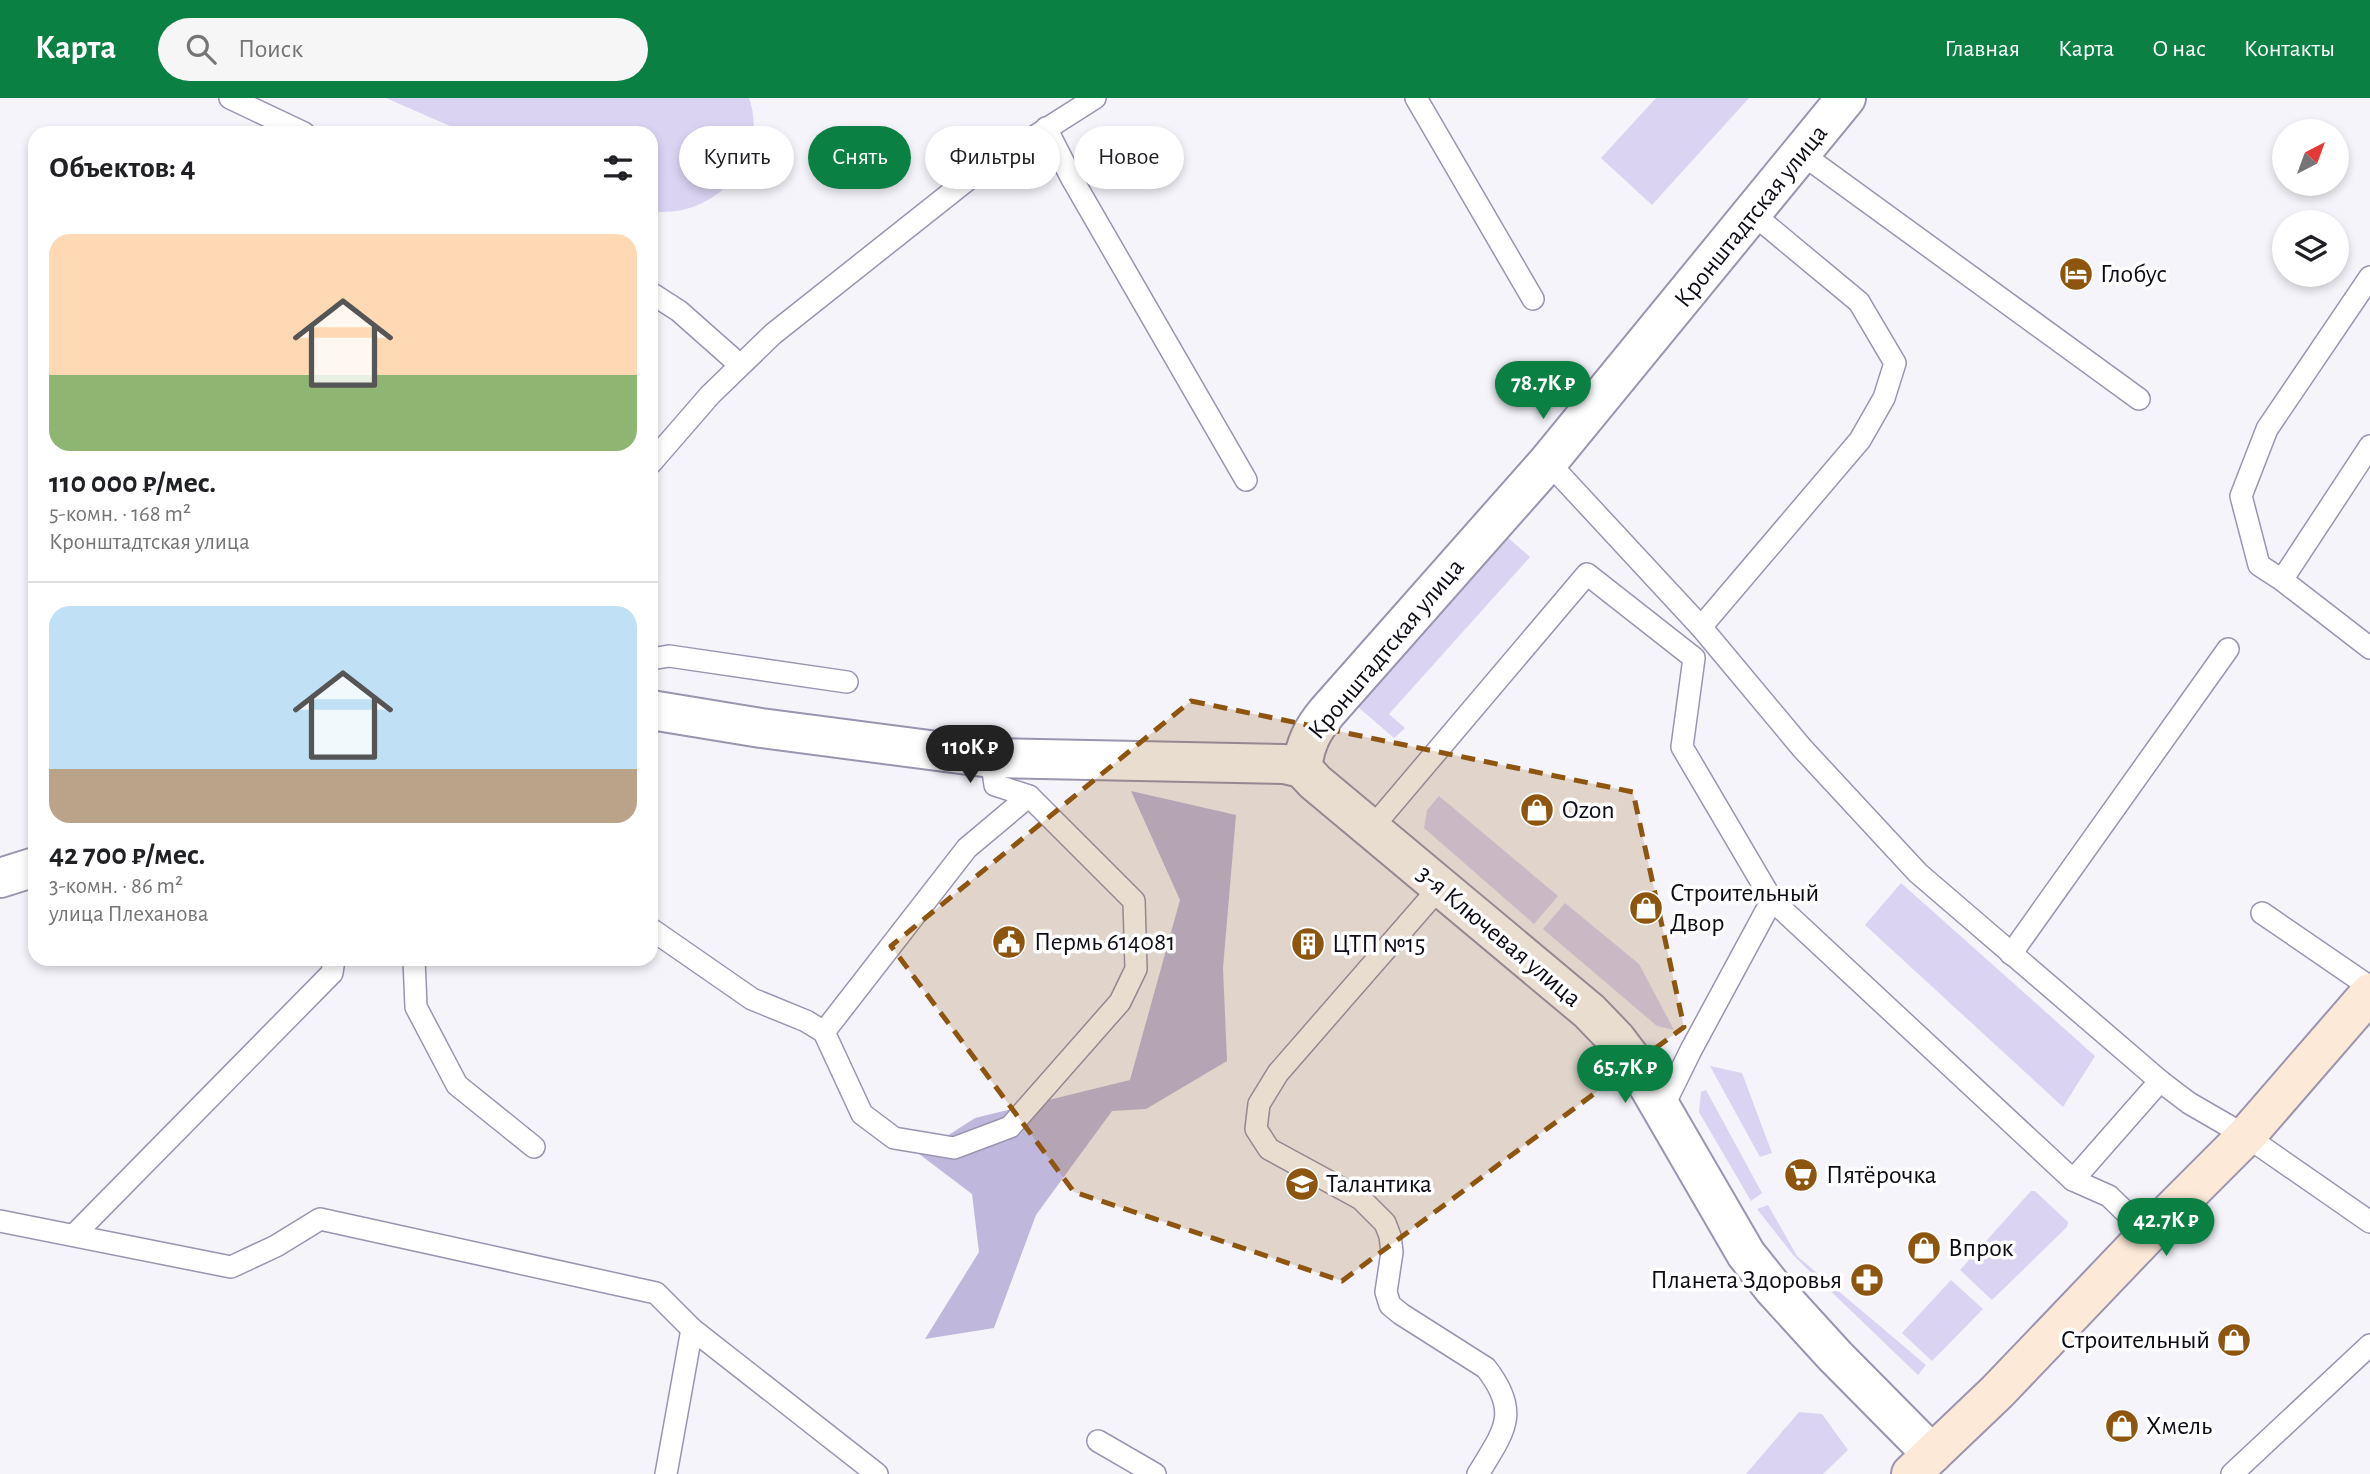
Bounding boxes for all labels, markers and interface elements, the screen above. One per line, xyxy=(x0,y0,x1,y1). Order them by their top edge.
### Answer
search box xyxy=(158,18,648,81)
icon: search xyxy=(182,30,220,68)
text: Карта xyxy=(35,32,116,65)
text: Поиск xyxy=(238,36,303,62)
text: Главная xyxy=(1945,37,2020,61)
text: Карта xyxy=(2058,37,2114,61)
text: О нас xyxy=(2152,37,2206,61)
text: Контакты xyxy=(2244,37,2335,61)
north arrow xyxy=(2272,119,2348,196)
map controls xyxy=(2272,119,2349,287)
street label: Кронштадтская улица xyxy=(1670,120,1833,312)
chip: Купить xyxy=(679,126,794,189)
chip: Снять xyxy=(808,126,911,189)
chip: Фильтры xyxy=(925,126,1060,189)
chip: Новое xyxy=(1074,126,1184,189)
icon: filters xyxy=(599,149,637,187)
text: Объектов: 4 xyxy=(49,153,196,183)
button: layers xyxy=(2272,210,2349,287)
hotel icon: Глобус xyxy=(2057,255,2095,293)
place label: Глобус xyxy=(2100,261,2167,287)
icon: home xyxy=(280,280,406,406)
pin: 78.7K ₽ xyxy=(1478,362,1608,421)
text: 78.7K ₽ xyxy=(1511,372,1575,395)
text: 110 000 ₽/мес. xyxy=(49,468,216,498)
text: 5-комн. · 168 m² xyxy=(49,503,191,526)
text: Кронштадтская улица xyxy=(49,531,250,554)
street label: Кронштадтская улица xyxy=(1303,554,1469,744)
icon: home xyxy=(280,652,406,778)
pin: 110K ₽ xyxy=(913,726,1027,785)
text: 110K ₽ xyxy=(942,736,998,759)
shop icon: Ozon xyxy=(1518,791,1556,829)
place label: Ozon xyxy=(1562,797,1615,823)
text: 42 700 ₽/мес. xyxy=(49,840,205,870)
street label: 3-я Ключевая улица xyxy=(1412,860,1586,1012)
text: 3-комн. · 86 m² xyxy=(49,875,183,898)
place label: Строительный Двор xyxy=(1670,880,1819,936)
shop icon: Строительный Двор xyxy=(1627,889,1665,927)
text: улица Плеханова xyxy=(49,903,208,926)
public building icon: Пермь 614081 xyxy=(990,923,1028,961)
building icon: ЦТП №15 xyxy=(1289,925,1327,963)
place label: Пермь 614081 xyxy=(1034,929,1175,955)
place label: ЦТП №15 xyxy=(1332,931,1425,957)
pin: 65.7K ₽ xyxy=(1560,1046,1690,1105)
text: 65.7K ₽ xyxy=(1593,1056,1657,1079)
supermarket icon: Пятёрочка xyxy=(1782,1156,1820,1194)
place label: Пятёрочка xyxy=(1826,1162,1937,1188)
school or university icon: Талантика xyxy=(1283,1165,1321,1203)
place label: Талантика xyxy=(1326,1171,1432,1197)
pin: 42.7K ₽ xyxy=(2101,1198,2231,1258)
text: 42.7K ₽ xyxy=(2133,1209,2199,1232)
shop icon: Впрок xyxy=(1905,1229,1943,1267)
place label: Впрок xyxy=(1948,1235,2014,1261)
pharmacy icon: Планета Здоровья xyxy=(1848,1261,1886,1299)
place label: Планета Здоровья xyxy=(1650,1267,1842,1293)
shop icon: Строительный xyxy=(2215,1321,2253,1359)
place label: Строительный xyxy=(2061,1327,2210,1353)
shop icon: Хмель xyxy=(2103,1407,2141,1445)
place label: Хмель xyxy=(2146,1413,2212,1439)

